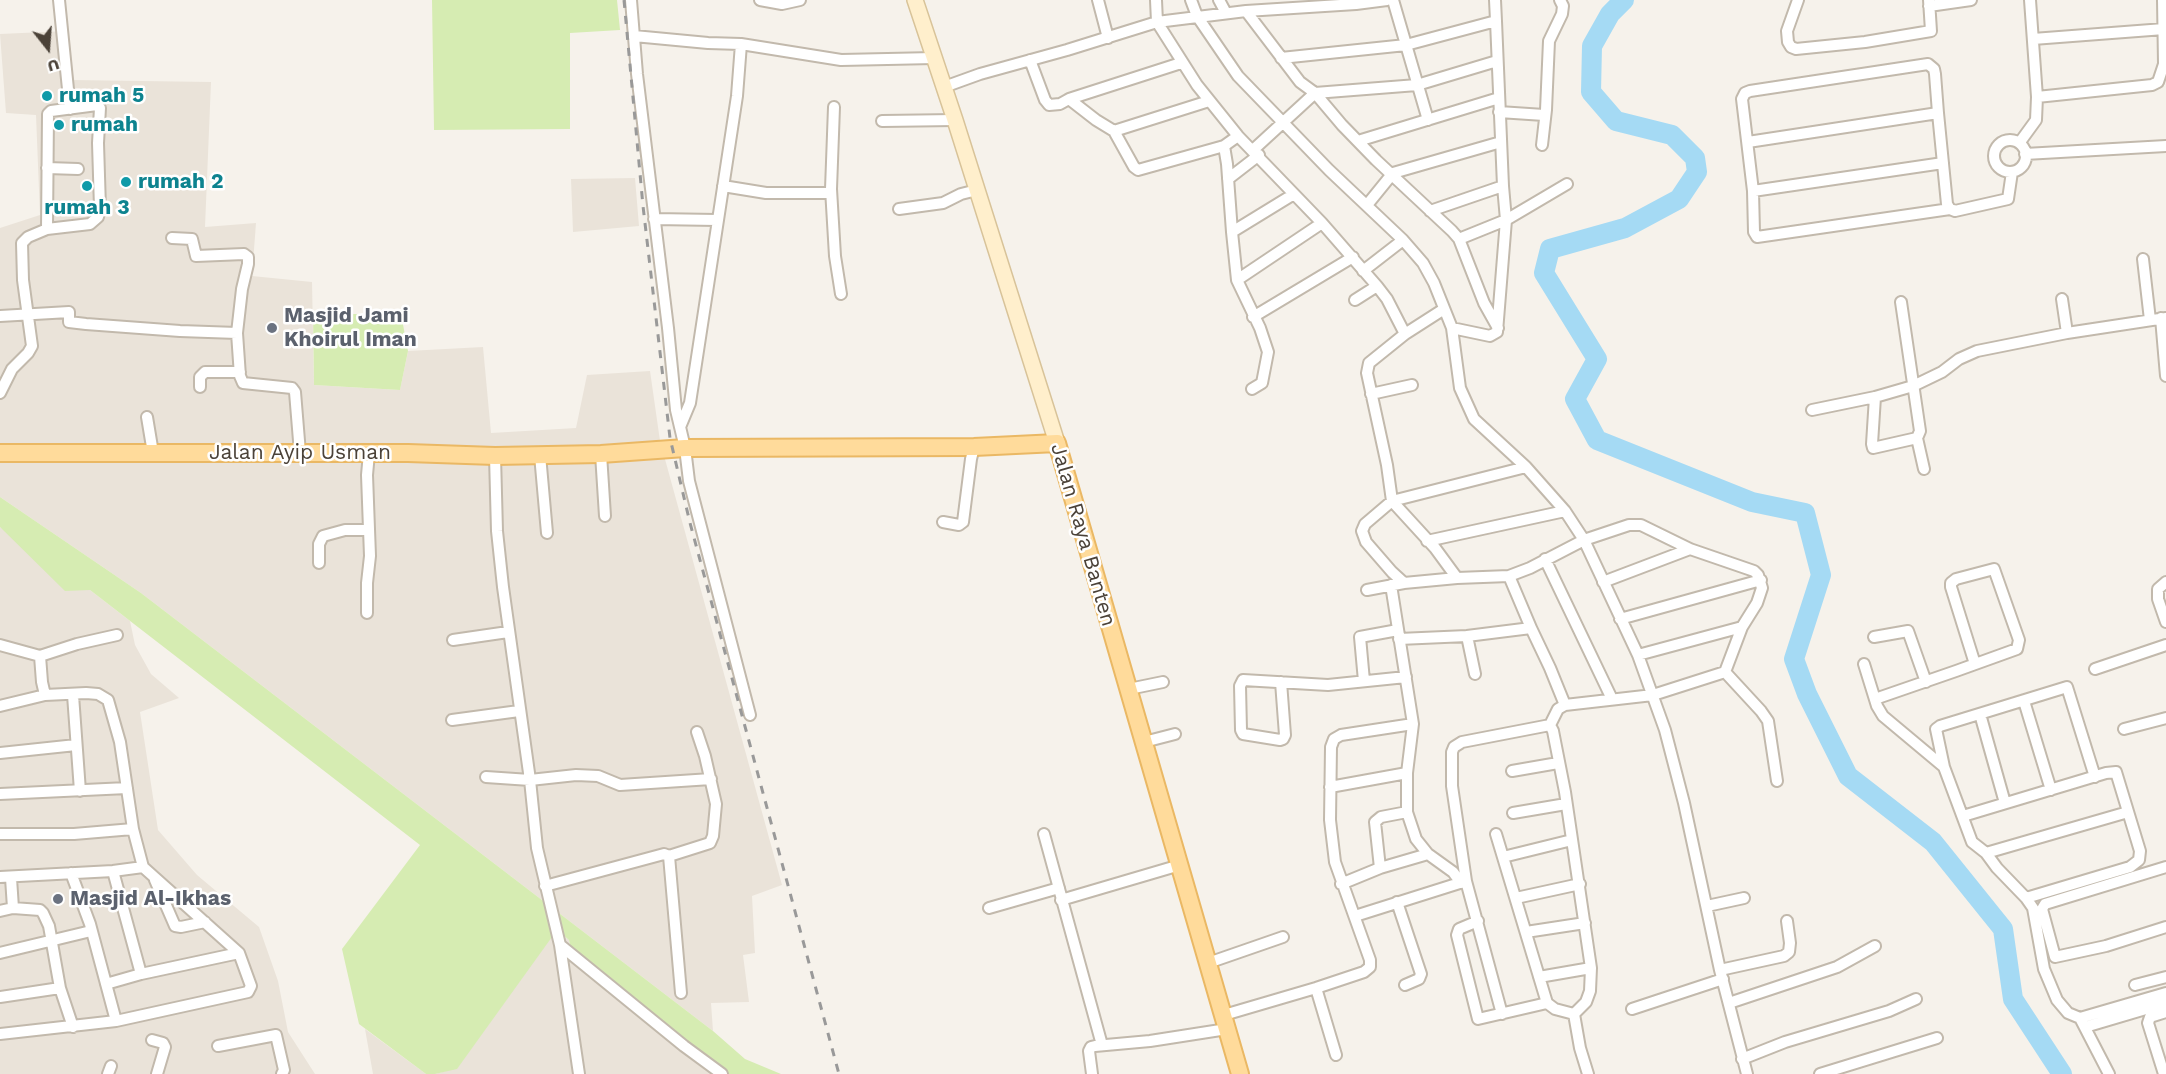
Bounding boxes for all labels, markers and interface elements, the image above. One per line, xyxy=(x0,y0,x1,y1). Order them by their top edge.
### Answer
north arrow xyxy=(18,18,78,78)
text: U xyxy=(45,55,62,76)
place label: rumah 5 xyxy=(59,83,144,109)
marker: rumah 5 xyxy=(40,89,54,103)
place label: rumah xyxy=(71,112,138,138)
marker: rumah xyxy=(52,118,66,132)
place label: rumah 2 xyxy=(138,169,223,195)
marker: rumah 2 xyxy=(119,175,133,189)
marker: rumah 3 xyxy=(80,179,94,193)
place label: rumah 3 xyxy=(44,195,130,221)
place label: Masjid Jami Khoirul Iman xyxy=(284,303,417,353)
marker: Masjid Jami Khoirul Iman xyxy=(265,321,279,335)
street label: Jalan Ayip Usman xyxy=(209,440,391,466)
street label: Jalan Raya Banten xyxy=(1045,441,1121,629)
place label: Masjid Al-Ikhas xyxy=(70,886,231,912)
marker: Masjid Al-Ikhas xyxy=(51,892,65,906)

